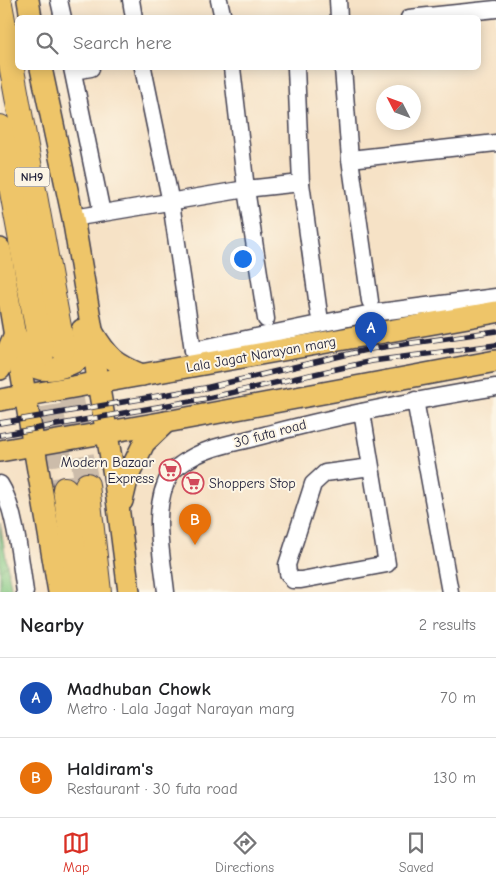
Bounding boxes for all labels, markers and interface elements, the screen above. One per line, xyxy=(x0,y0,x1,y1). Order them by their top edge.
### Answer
search box xyxy=(15,15,481,70)
icon: search xyxy=(33,29,61,57)
text: Search here xyxy=(73,32,172,54)
north arrow xyxy=(376,85,421,130)
road number: NH9 xyxy=(15,168,50,186)
your location xyxy=(230,246,256,272)
pin: A xyxy=(355,312,387,353)
street label: Lala Jagat Narayan marg xyxy=(185,333,337,376)
street label: 30 futa road xyxy=(232,416,308,451)
place label: Modern Bazaar Express xyxy=(61,454,154,487)
supermarket icon: Modern Bazaar Express xyxy=(158,458,182,482)
supermarket icon: Shoppers Stop xyxy=(181,471,205,495)
place label: Shoppers Stop xyxy=(209,475,296,492)
pin: B xyxy=(179,504,211,545)
text: Nearby xyxy=(20,613,84,637)
text: 2 results xyxy=(419,616,476,634)
text: Madhuban Chowk xyxy=(67,678,211,700)
text: A xyxy=(32,689,40,707)
text: 70 m xyxy=(440,689,476,707)
text: Metro · Lala Jagat Narayan marg xyxy=(67,700,295,718)
text: Haldiram's xyxy=(67,758,153,780)
text: B xyxy=(31,769,41,787)
text: 130 m xyxy=(433,769,476,787)
text: Restaurant · 30 futa road xyxy=(67,780,238,798)
tab: Map xyxy=(62,829,90,876)
tab: Directions xyxy=(215,829,274,876)
tab: Saved xyxy=(399,829,434,876)

